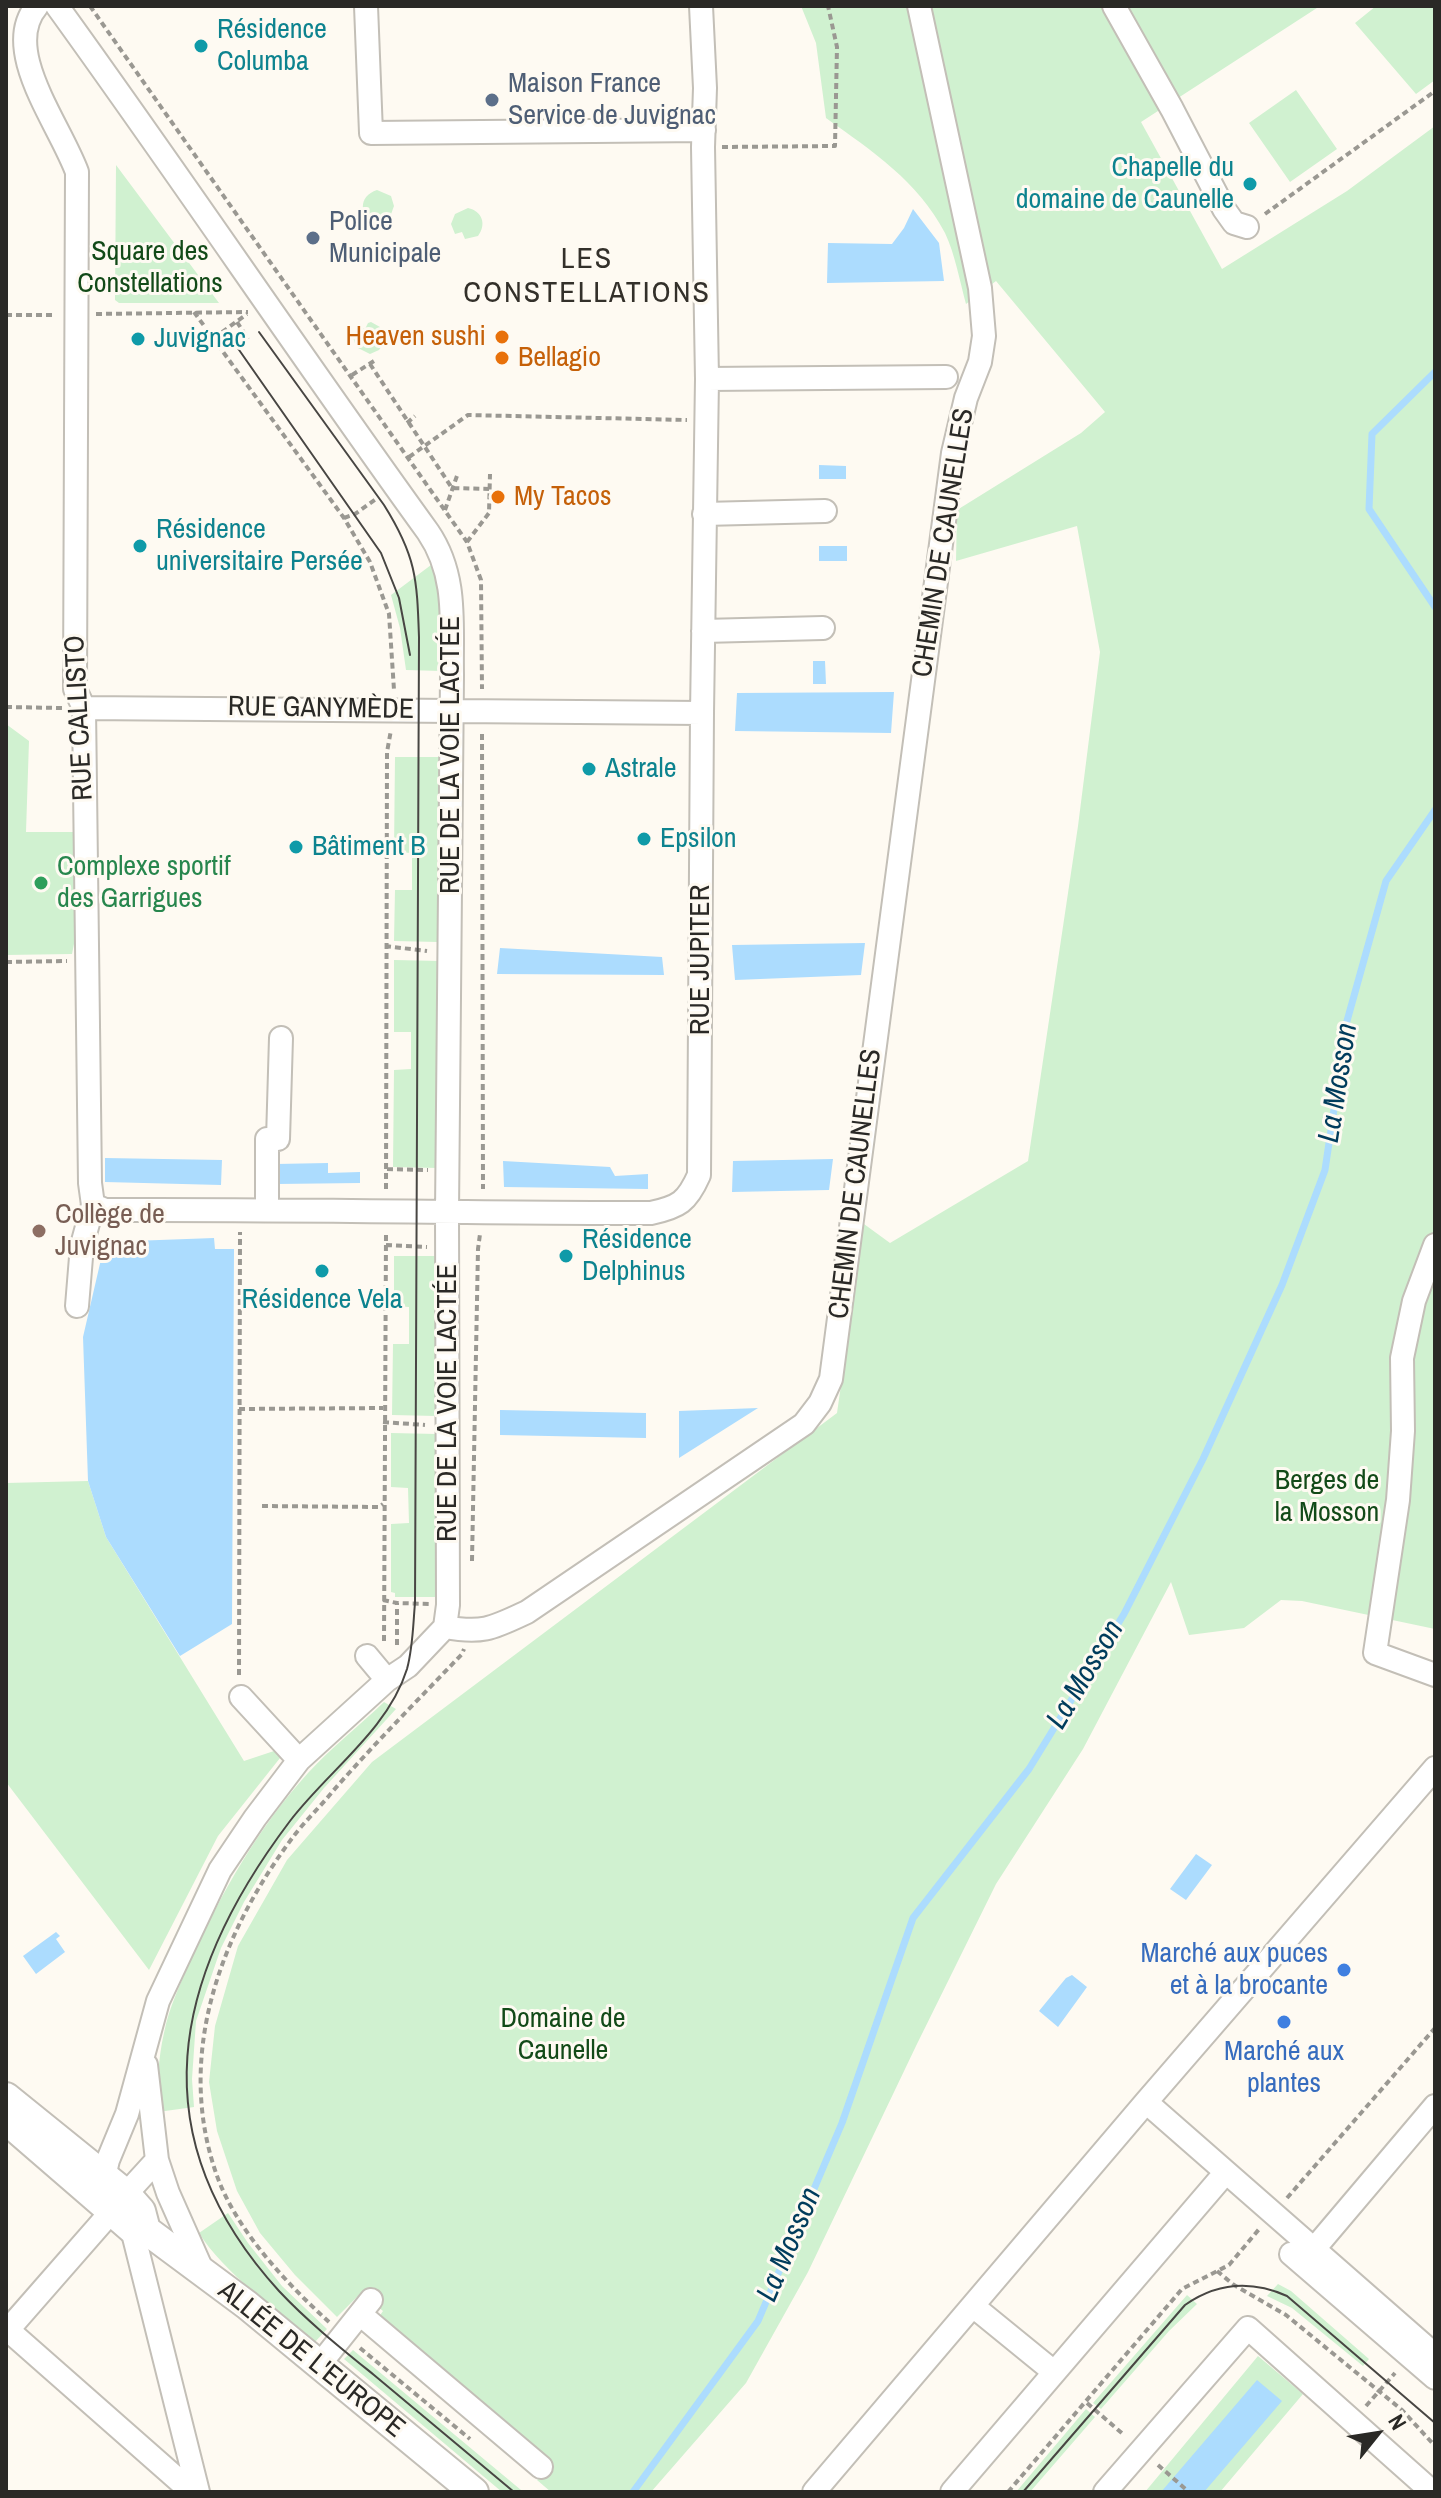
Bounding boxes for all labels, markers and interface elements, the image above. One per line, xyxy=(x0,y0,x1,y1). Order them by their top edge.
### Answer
place label: Résidence Columba xyxy=(217,13,327,79)
marker: Résidence Columba xyxy=(192,37,210,55)
place label: Maison France Service de Juvignac xyxy=(508,67,716,133)
marker: Maison France Service de Juvignac xyxy=(483,91,501,109)
place label: Chapelle du domaine de Caunelle xyxy=(1016,151,1234,217)
marker: Chapelle du domaine de Caunelle xyxy=(1241,175,1259,193)
place label: Police Municipale xyxy=(329,205,441,271)
marker: Police Municipale xyxy=(304,229,322,247)
park label: Square des Constellations xyxy=(77,235,223,301)
district label: LES CONSTELLATIONS xyxy=(463,242,711,312)
place label: Heaven sushi xyxy=(346,320,486,354)
place label: Juvignac xyxy=(154,322,246,356)
marker: Heaven sushi xyxy=(493,328,511,346)
marker: Juvignac xyxy=(129,330,147,348)
place label: Bellagio xyxy=(518,341,601,375)
marker: Bellagio xyxy=(493,349,511,367)
street label: CHEMIN DE CAUNELLES xyxy=(906,406,982,680)
place label: My Tacos xyxy=(514,480,611,514)
marker: My Tacos xyxy=(489,488,507,506)
place label: Résidence universitaire Persée xyxy=(156,513,363,579)
marker: Résidence universitaire Persée xyxy=(131,537,149,555)
street label: RUE DE LA VOIE LACTÉE xyxy=(434,616,468,894)
street label: RUE CALLISTO xyxy=(59,634,101,802)
street label: RUE GANYMÈDE xyxy=(228,691,414,727)
place label: Astrale xyxy=(605,752,676,786)
marker: Astrale xyxy=(580,760,598,778)
place label: Epsilon xyxy=(660,822,737,856)
place label: Bâtiment B xyxy=(312,830,426,864)
marker: Epsilon xyxy=(635,830,653,848)
marker: Bâtiment B xyxy=(287,838,305,856)
place label: Complexe sportif des Garrigues xyxy=(57,850,231,916)
marker: Complexe sportif des Garrigues xyxy=(32,874,50,892)
street label: RUE JUPITER xyxy=(684,885,718,1035)
water label: La Mosson xyxy=(1312,1021,1366,1145)
street label: CHEMIN DE CAUNELLES xyxy=(823,1047,889,1321)
place label: Collège de Juvignac xyxy=(55,1198,165,1264)
marker: Collège de Juvignac xyxy=(30,1222,48,1240)
place label: Résidence Delphinus xyxy=(582,1223,692,1289)
marker: Résidence Delphinus xyxy=(557,1247,575,1265)
marker: Résidence Vela xyxy=(313,1262,331,1280)
street label: RUE DE LA VOIE LACTÉE xyxy=(431,1264,465,1542)
place label: Résidence Vela xyxy=(242,1283,402,1317)
park label: Berges de la Mosson xyxy=(1275,1464,1379,1530)
water label: La Mosson xyxy=(1040,1614,1132,1736)
place label: Marché aux puces et à la brocante xyxy=(1140,1937,1328,2003)
marker: Marché aux puces et à la brocante xyxy=(1335,1961,1353,1979)
park label: Domaine de Caunelle xyxy=(500,2002,626,2068)
marker: Marché aux plantes xyxy=(1275,2013,1293,2031)
place label: Marché aux plantes xyxy=(1224,2035,1344,2101)
water label: La Mosson xyxy=(750,2183,830,2307)
street label: ALLÉE DE L'EUROPE xyxy=(211,2274,411,2446)
north arrow xyxy=(1337,2394,1417,2474)
text: N xyxy=(1382,2409,1414,2435)

